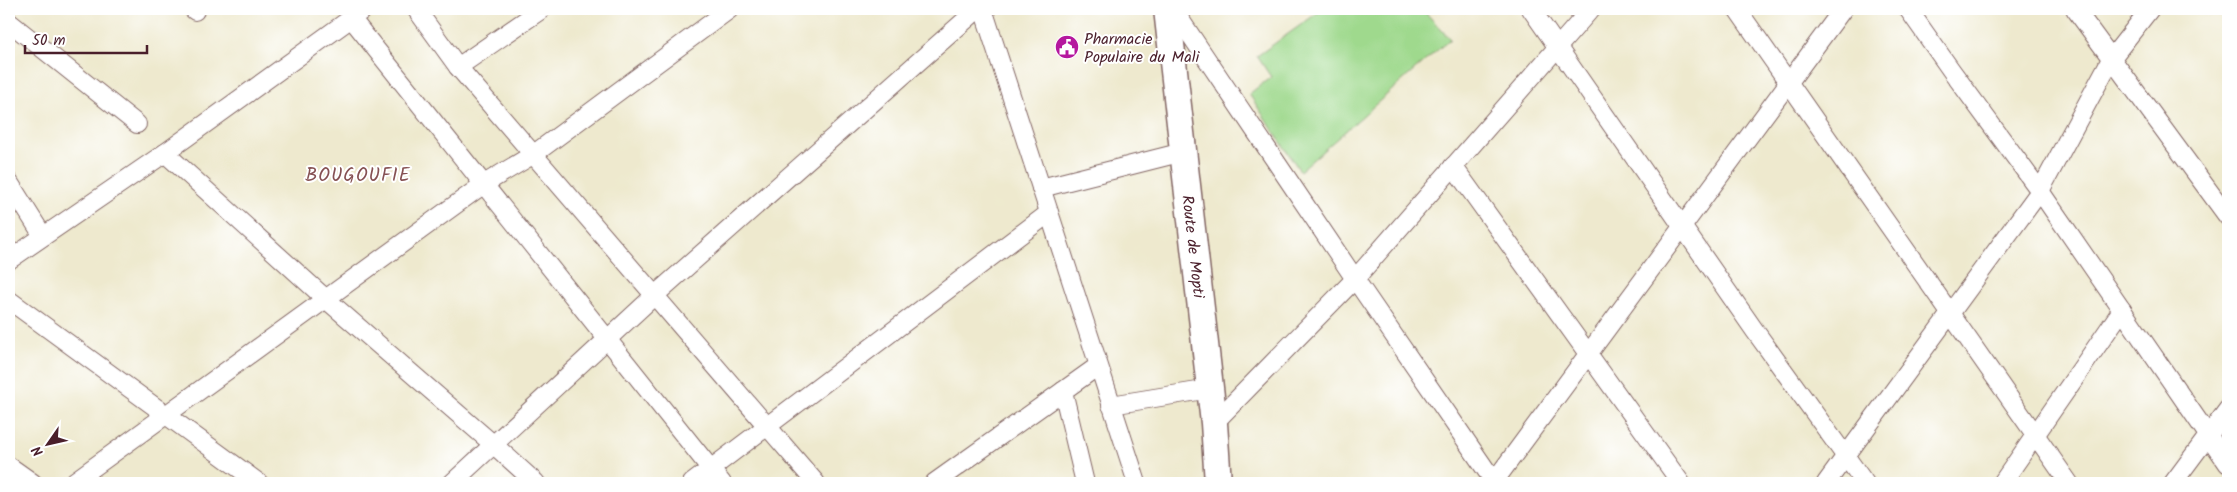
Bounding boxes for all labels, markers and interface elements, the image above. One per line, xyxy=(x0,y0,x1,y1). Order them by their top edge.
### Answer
scale bar xyxy=(25,22,148,54)
place label: Pharmacie Populaire du Mali xyxy=(1084,27,1201,70)
text: 50 m xyxy=(32,29,66,53)
public building icon: Pharmacie Populaire du Mali xyxy=(1054,34,1080,60)
district label: BOUGOUFIE xyxy=(305,161,411,191)
street label: Route de Mopti xyxy=(1174,194,1211,301)
north arrow xyxy=(22,420,72,470)
text: N xyxy=(26,441,50,461)

